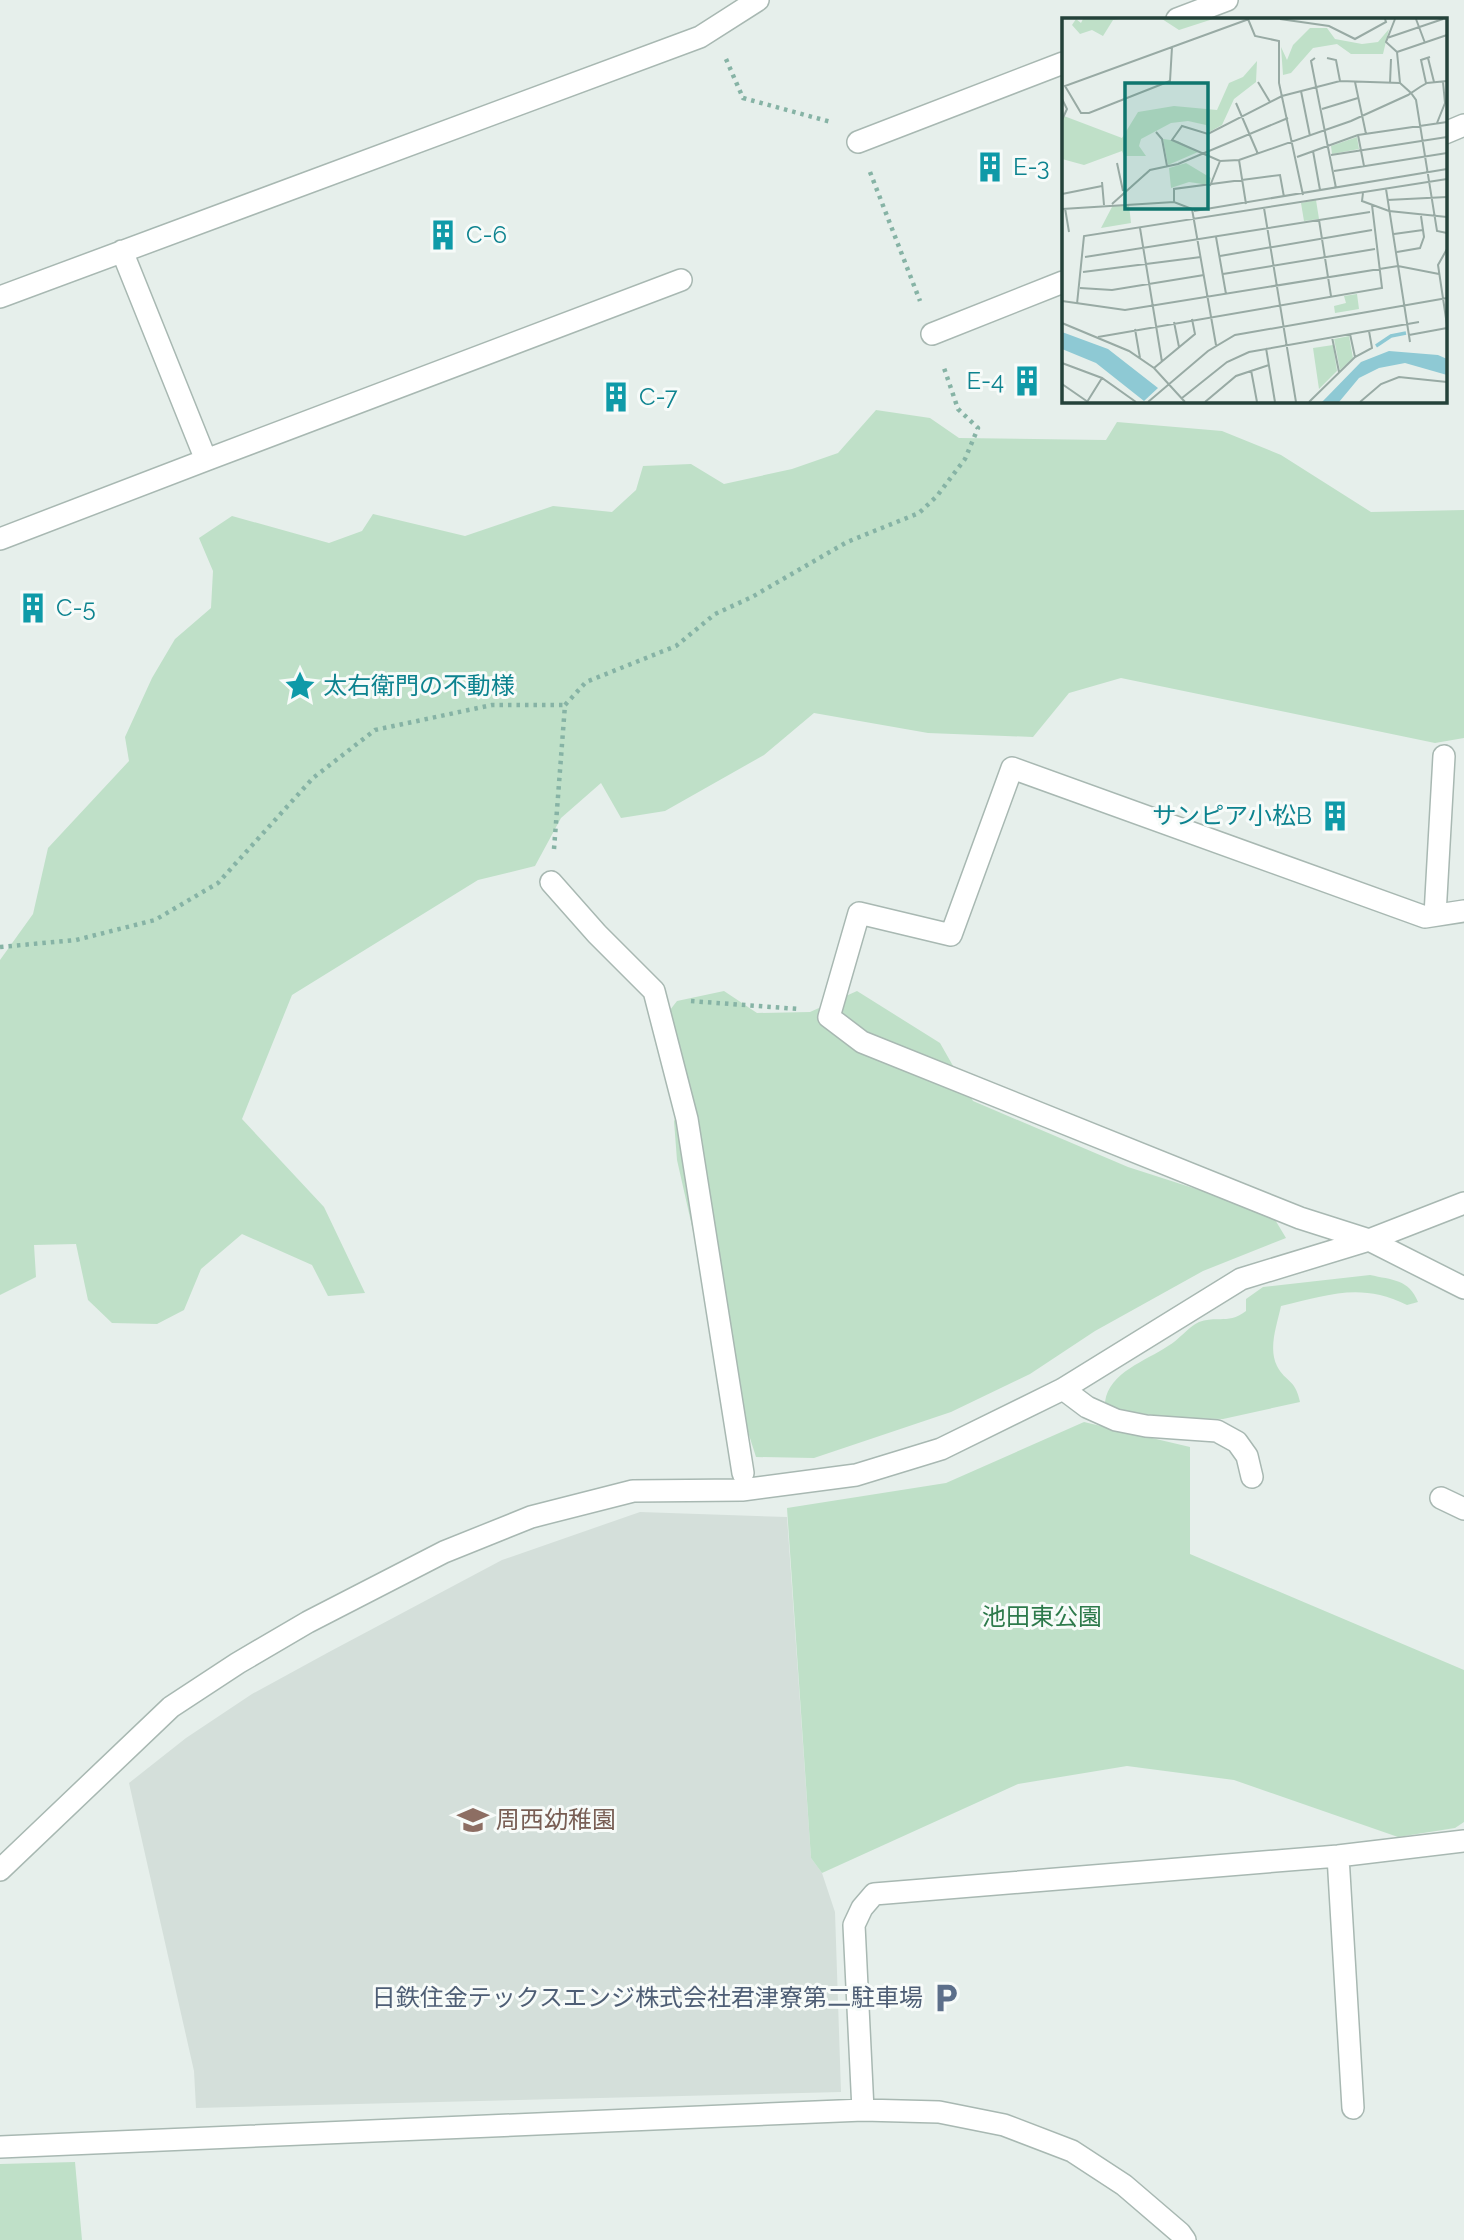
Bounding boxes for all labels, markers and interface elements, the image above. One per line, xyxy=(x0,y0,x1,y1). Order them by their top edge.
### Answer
inset map xyxy=(1062,18,1446,402)
building icon: E-3 xyxy=(973,150,1007,184)
place label: E-3 xyxy=(1013,152,1050,181)
building icon: C-6 xyxy=(426,218,460,252)
place label: C-6 xyxy=(466,220,507,249)
building icon: E-4 xyxy=(1010,364,1044,398)
place label: E-4 xyxy=(966,366,1004,395)
building icon: C-7 xyxy=(599,380,633,414)
place label: C-7 xyxy=(639,382,678,411)
building icon: C-5 xyxy=(16,591,50,625)
place label: C-5 xyxy=(56,593,96,622)
place icon: 太右衛門の不動様 xyxy=(283,669,317,703)
place label: 太右衛門の不動様 xyxy=(323,671,515,700)
building icon: サンピア小松B xyxy=(1318,799,1352,833)
place label: サンピア小松B xyxy=(1152,801,1312,830)
park label: 池田東公園 xyxy=(982,1602,1102,1631)
school or university icon: 周西幼稚園 xyxy=(456,1803,490,1837)
place label: 周西幼稚園 xyxy=(496,1805,616,1834)
parking icon: 日鉄住金テックスエンジ株式会社君津寮第二駐車場 xyxy=(929,1981,963,2015)
place label: 日鉄住金テックスエンジ株式会社君津寮第二駐車場 xyxy=(372,1983,923,2012)

